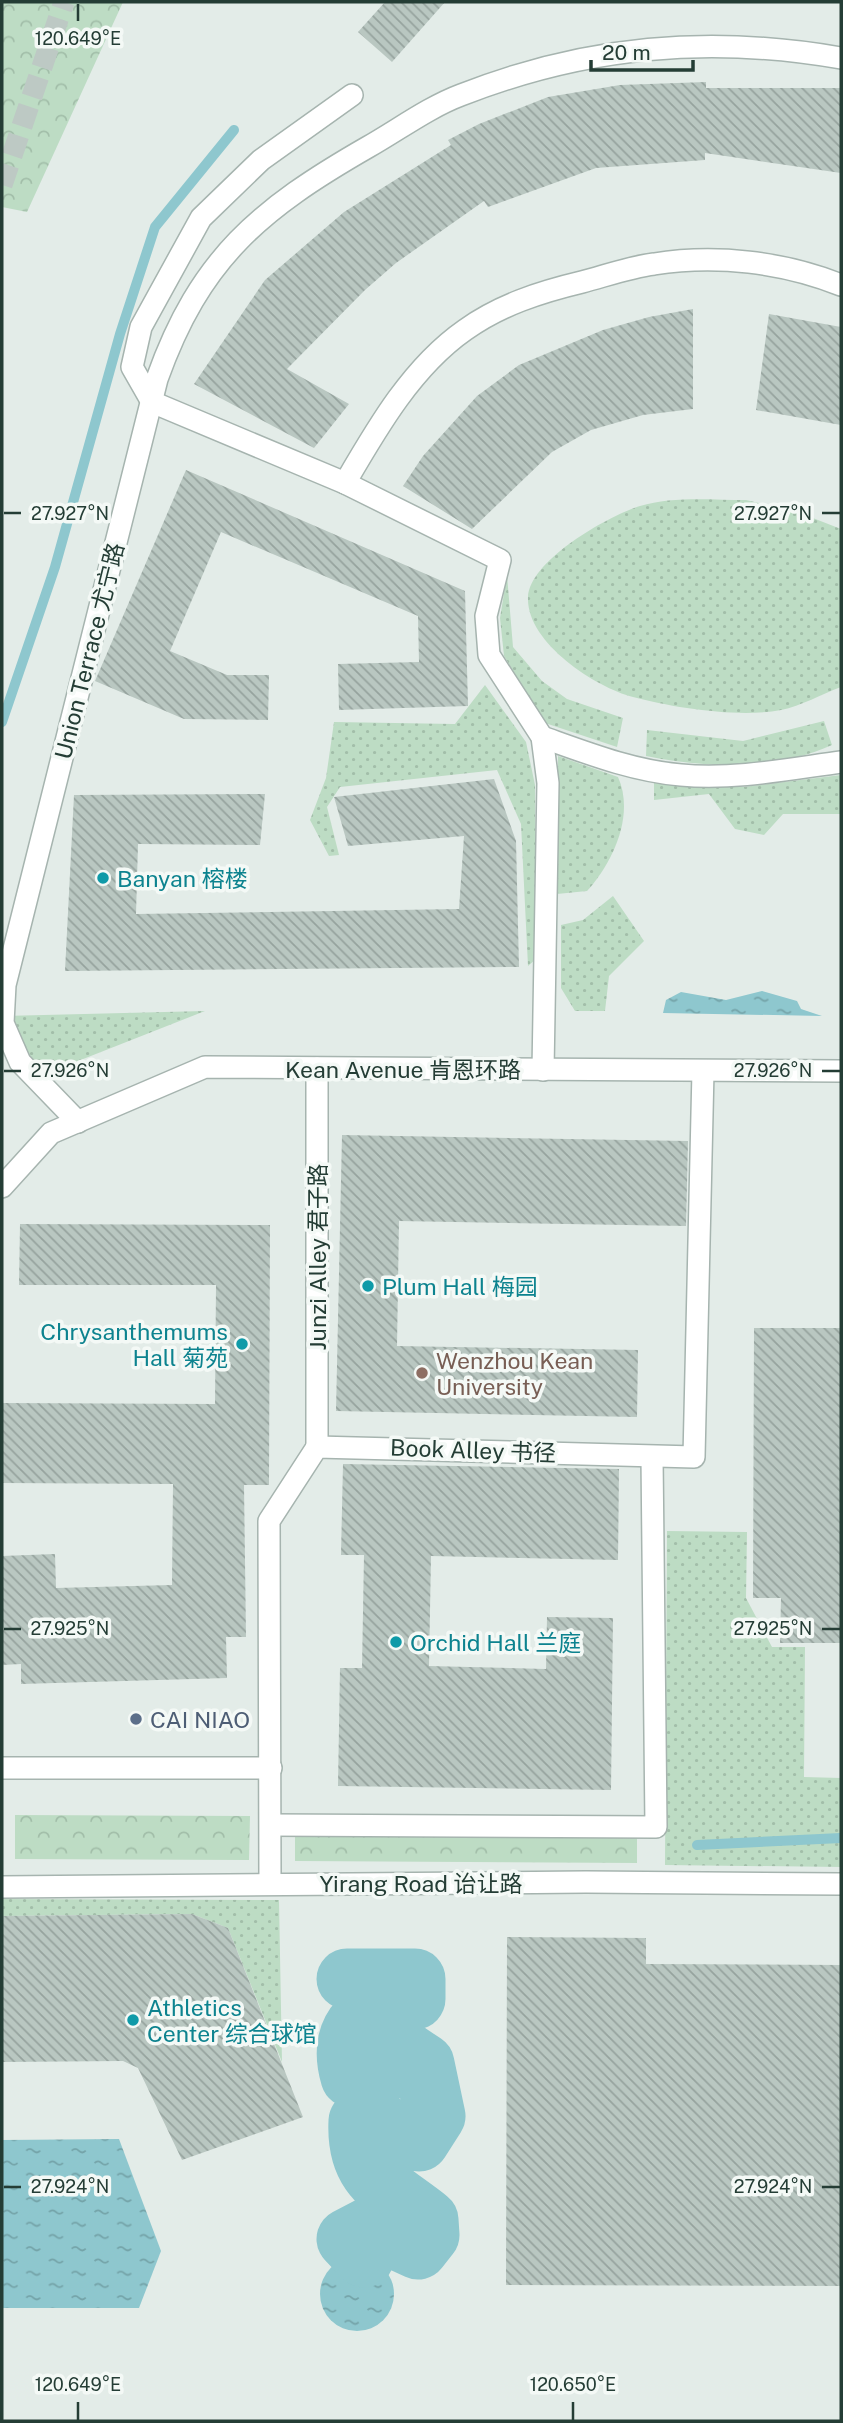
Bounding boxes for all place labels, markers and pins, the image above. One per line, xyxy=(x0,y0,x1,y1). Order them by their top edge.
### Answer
place label: Banyan 榕楼 xyxy=(117,865,248,892)
marker: Banyan 榕楼 xyxy=(95,870,111,886)
place label: Plum Hall 梅园 xyxy=(382,1273,538,1300)
marker: Plum Hall 梅园 xyxy=(360,1278,376,1294)
place label: Chrysanthemums Hall 菊苑 xyxy=(40,1318,228,1371)
marker: Chrysanthemums Hall 菊苑 xyxy=(234,1336,250,1352)
place label: Wenzhou Kean University xyxy=(436,1347,593,1400)
marker: Wenzhou Kean University xyxy=(414,1365,430,1381)
place label: Orchid Hall 兰庭 xyxy=(410,1629,582,1656)
marker: Orchid Hall 兰庭 xyxy=(388,1634,404,1650)
place label: CAI NIAO xyxy=(150,1706,250,1733)
marker: CAI NIAO xyxy=(128,1711,144,1727)
place label: Athletics Center 综合球馆 xyxy=(147,1994,317,2047)
marker: Athletics Center 综合球馆 xyxy=(125,2012,141,2028)

